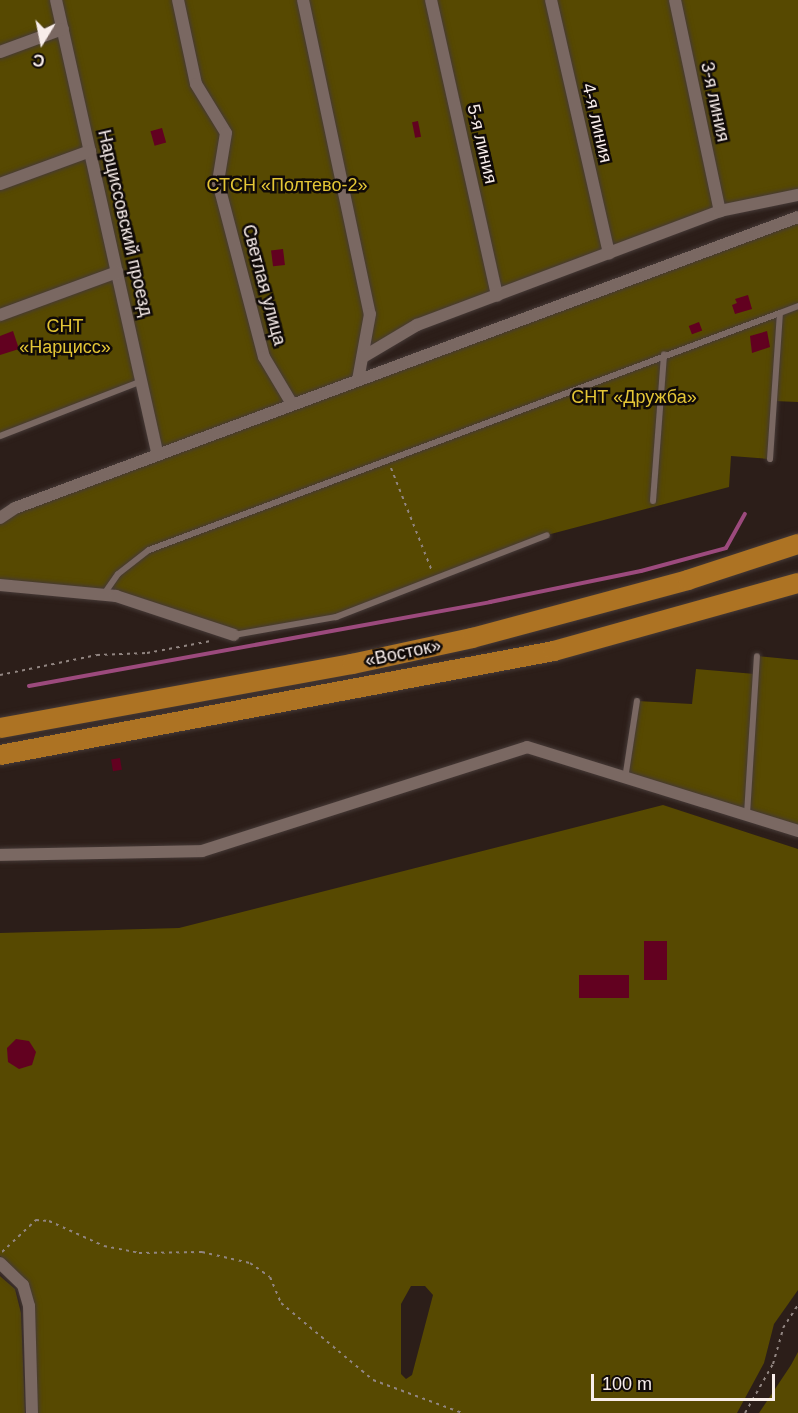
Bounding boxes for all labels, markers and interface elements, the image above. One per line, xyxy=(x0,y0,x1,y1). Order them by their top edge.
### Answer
north arrow xyxy=(12,12,72,72)
text: С xyxy=(32,51,46,70)
street label: 3-я линия xyxy=(696,60,734,144)
street label: 4-я линия xyxy=(577,81,617,165)
street label: 5-я линия xyxy=(462,102,502,186)
street label: Нарциссовский проезд xyxy=(93,128,157,318)
park label: СТСН «Полтево-2» xyxy=(207,174,367,196)
street label: Светлая улица xyxy=(237,222,291,348)
park label: СНТ «Нарцисс» xyxy=(19,316,111,358)
park label: СНТ «Дружба» xyxy=(571,386,697,408)
street label: «Восток» xyxy=(363,634,443,672)
scale bar xyxy=(594,1362,778,1400)
text: 100 m xyxy=(602,1374,652,1394)

